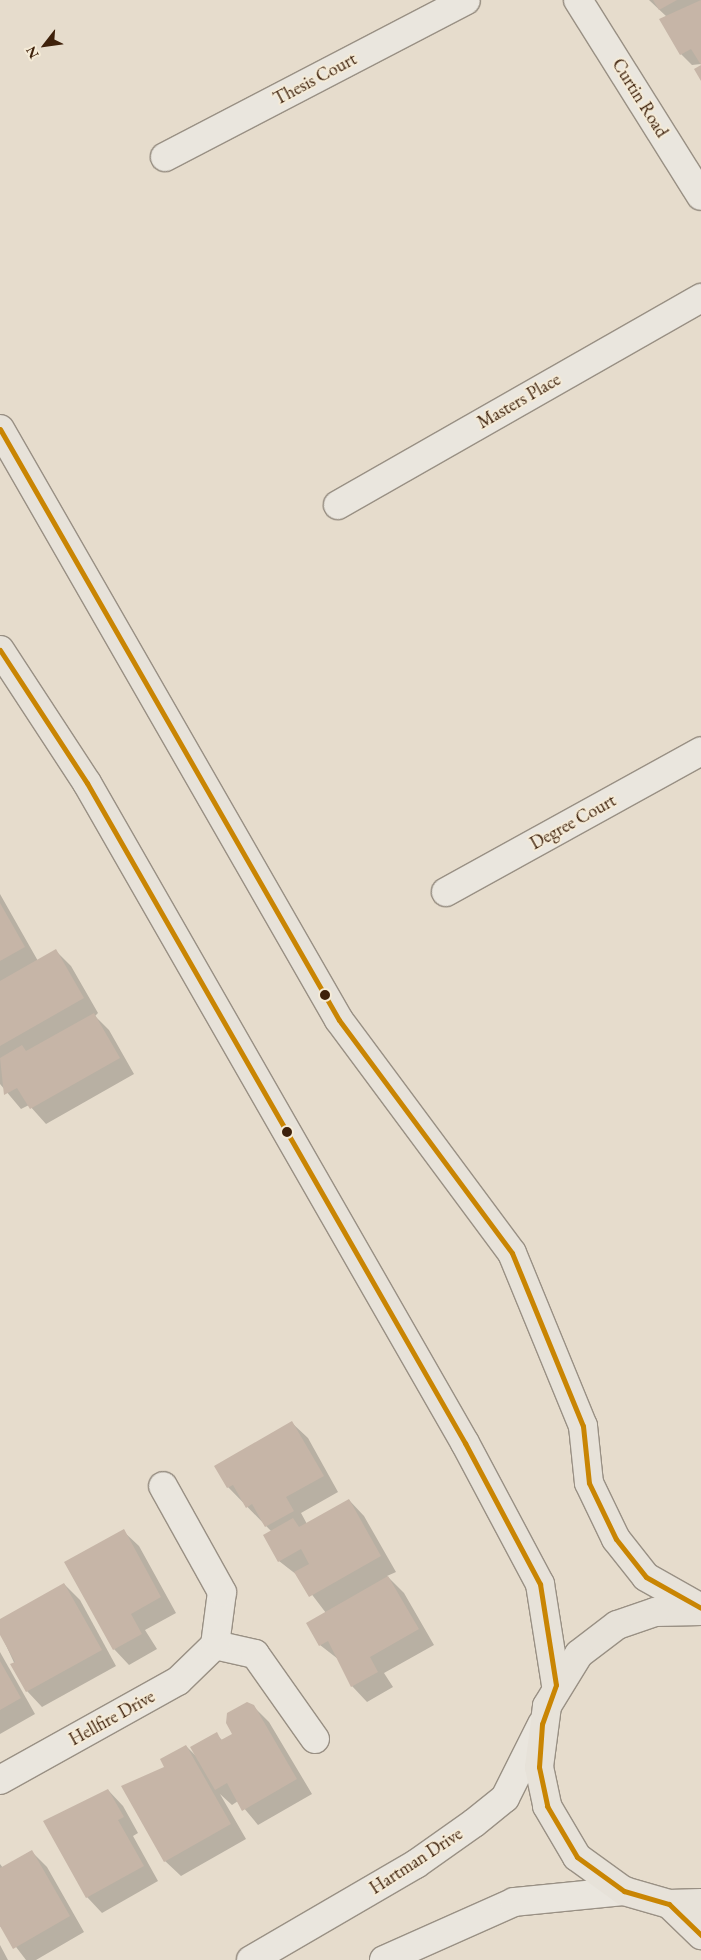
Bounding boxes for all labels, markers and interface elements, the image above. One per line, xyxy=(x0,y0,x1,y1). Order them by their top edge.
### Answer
north arrow xyxy=(20,20,70,70)
text: N xyxy=(21,43,43,62)
street label: Thesis Court xyxy=(270,48,360,110)
street label: Curtin Road xyxy=(607,54,673,142)
street label: Masters Place xyxy=(474,369,564,433)
street label: Degree Court xyxy=(526,790,620,854)
unlabelled marker xyxy=(320,990,330,1000)
unlabelled marker xyxy=(282,1127,292,1137)
street label: Hellfire Drive xyxy=(65,1686,159,1750)
street label: Hartman Drive xyxy=(366,1823,466,1899)

